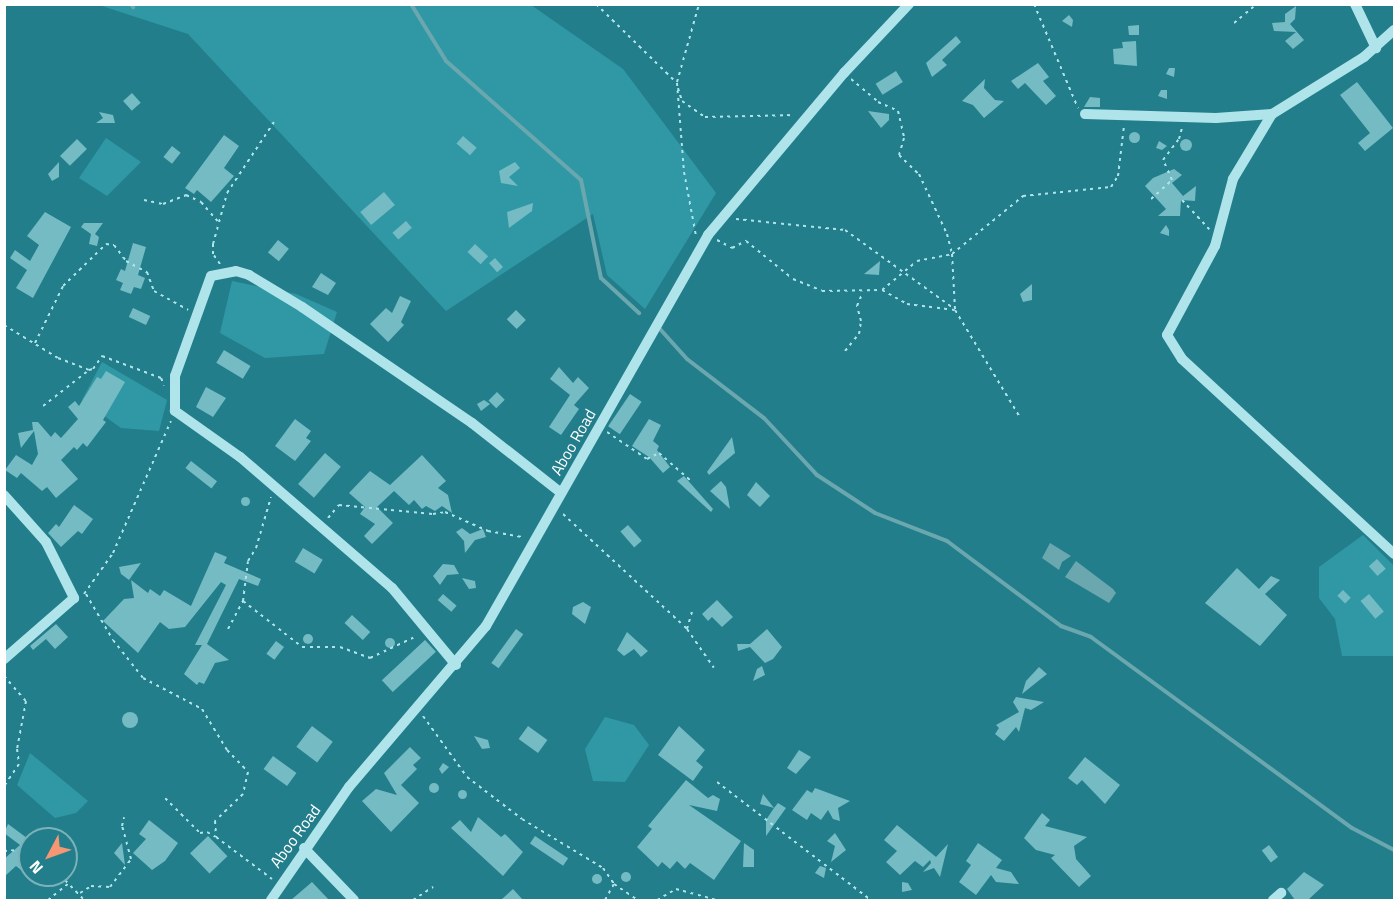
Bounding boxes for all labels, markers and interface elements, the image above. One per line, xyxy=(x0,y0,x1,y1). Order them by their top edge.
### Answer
street label: Aboo Road xyxy=(546,406,600,478)
street label: Aboo Road xyxy=(266,801,324,871)
north arrow xyxy=(18,827,78,887)
text: N xyxy=(23,855,49,880)

